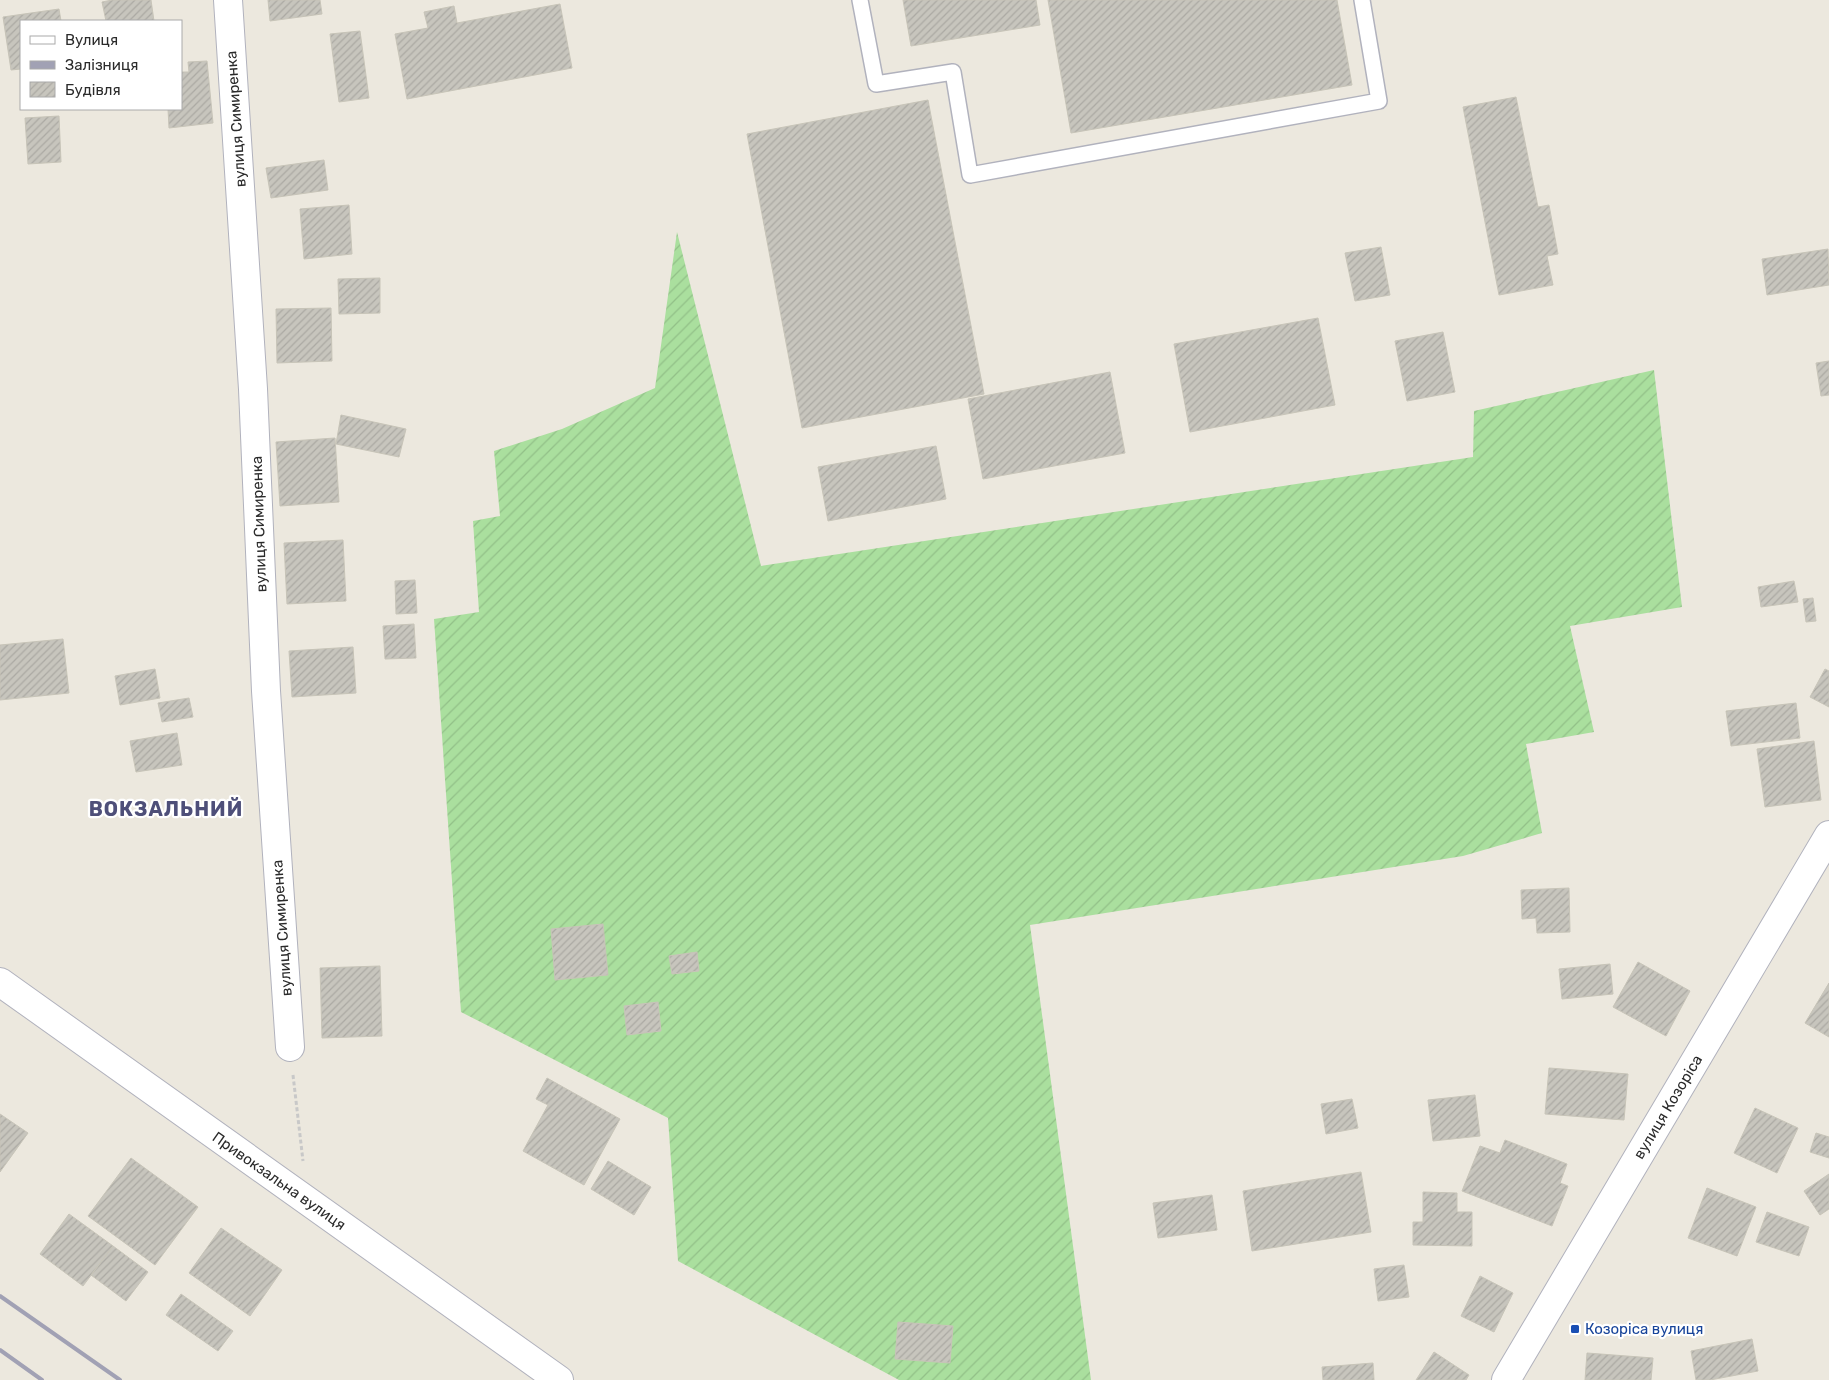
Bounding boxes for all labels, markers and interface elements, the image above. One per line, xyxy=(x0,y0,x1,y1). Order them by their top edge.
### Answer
legend xyxy=(20,20,182,110)
text: Вулиця xyxy=(65,31,118,49)
street label: вулиця Симиренка xyxy=(222,50,250,188)
text: Залізниця xyxy=(65,56,138,74)
text: Будівля xyxy=(65,81,121,99)
street label: вулиця Симиренка xyxy=(248,456,270,592)
district label: ВОКЗАЛЬНИЙ xyxy=(89,797,243,821)
street label: вулиця Симиренка xyxy=(268,859,296,997)
street label: вулиця Козоріса xyxy=(1630,1052,1706,1162)
street label: Привокзальна вулиця xyxy=(209,1128,349,1234)
place label: Козоріса вулиця xyxy=(1585,1320,1703,1338)
marker: Козоріса вулиця xyxy=(1569,1323,1581,1335)

